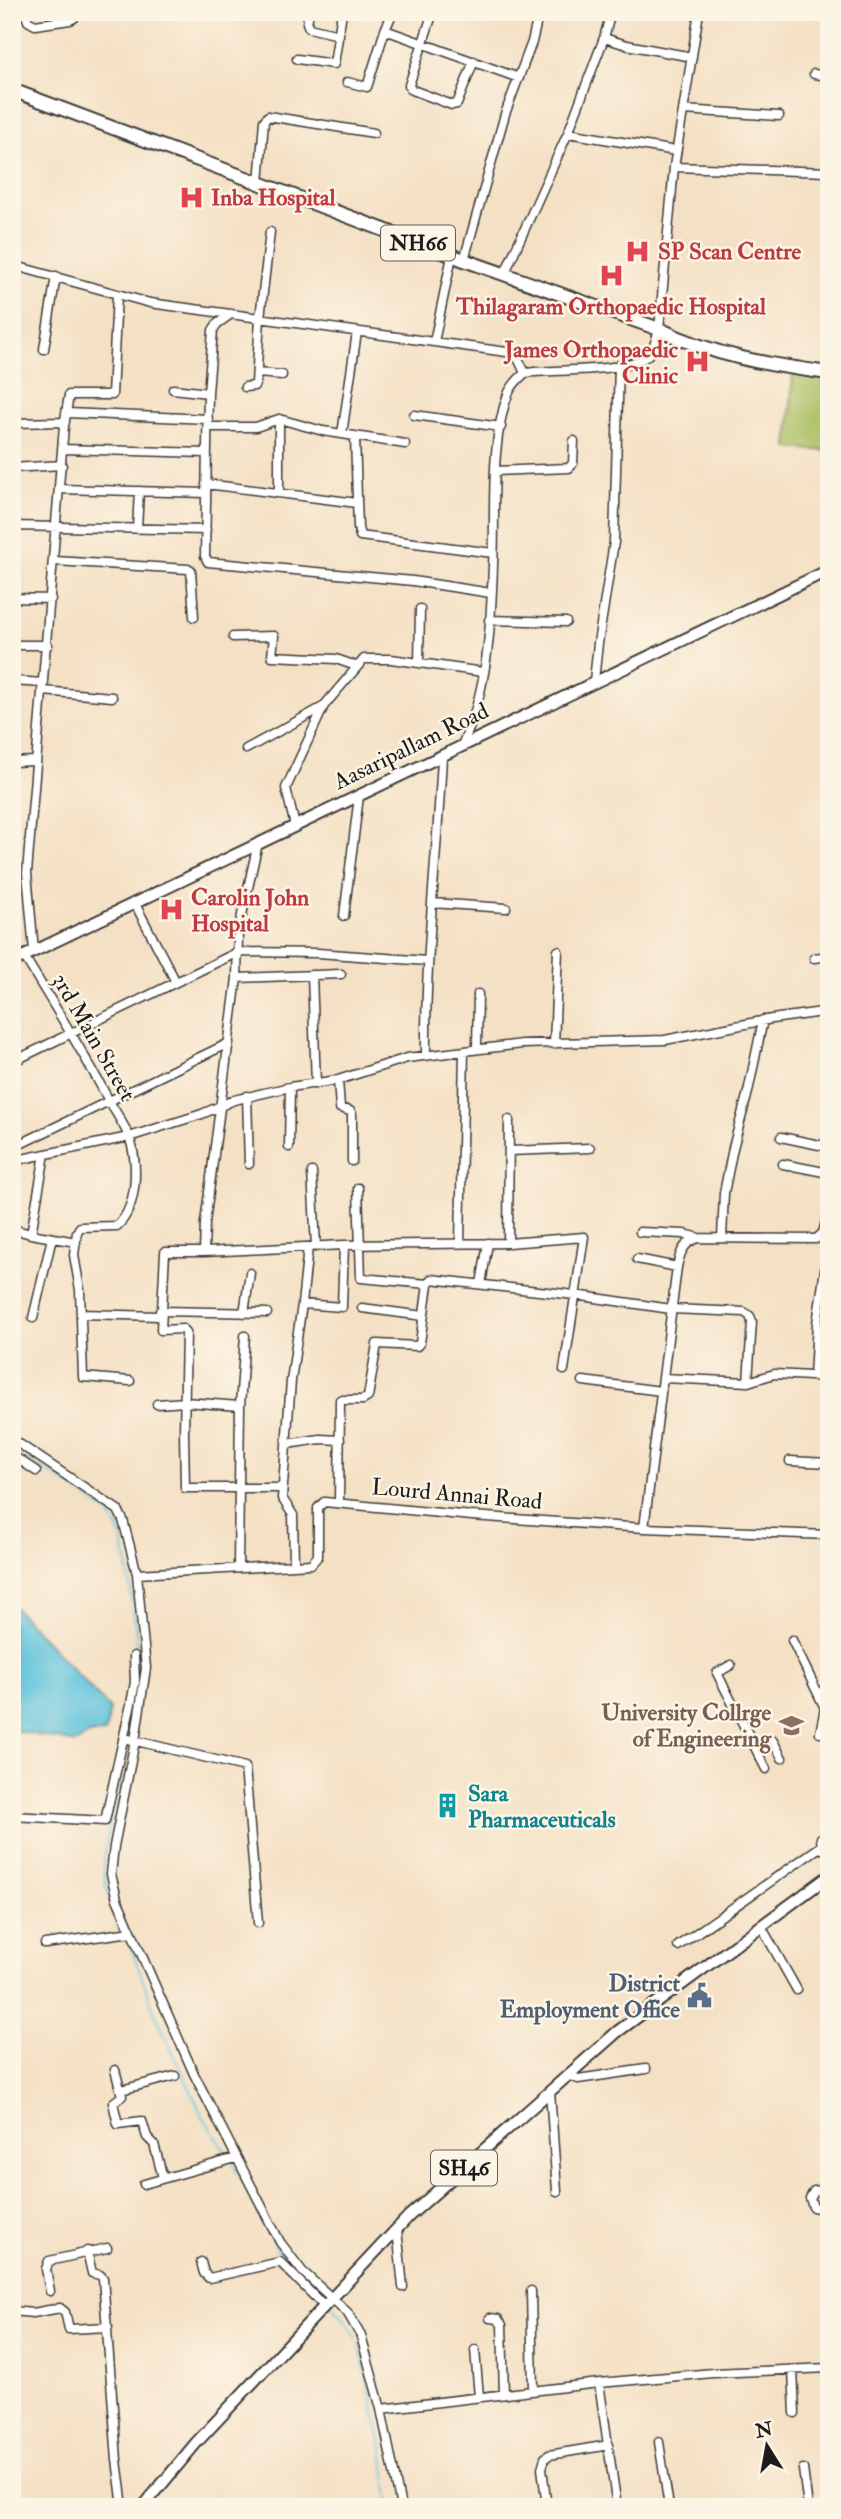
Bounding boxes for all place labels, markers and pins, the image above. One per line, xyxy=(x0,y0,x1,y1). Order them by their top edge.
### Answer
hospital icon: Inba Hospital xyxy=(177,183,205,211)
place label: Inba Hospital xyxy=(211,183,337,213)
hospital icon: SP Scan Centre xyxy=(624,237,652,265)
place label: SP Scan Centre xyxy=(658,237,801,266)
hospital icon: Thilagaram Orthopaedic Hospital xyxy=(597,262,625,290)
place label: Thilagaram Orthopaedic Hospital xyxy=(455,292,767,322)
place label: James Orthopaedic Clinic xyxy=(503,335,679,390)
hospital icon: James Orthopaedic Clinic xyxy=(684,348,712,376)
place label: Carolin John Hospital xyxy=(191,883,309,939)
hospital icon: Carolin John Hospital xyxy=(157,896,185,924)
place label: University Collrge of Engineering xyxy=(601,1698,773,1754)
school or university icon: University Collrge of Engineering xyxy=(777,1711,805,1739)
place label: Sara Pharmaceuticals xyxy=(468,1779,616,1834)
building icon: Sara Pharmaceuticals xyxy=(434,1792,462,1820)
place label: District Employment Office xyxy=(500,1969,681,2025)
public building icon: District Employment Office xyxy=(686,1982,714,2010)

